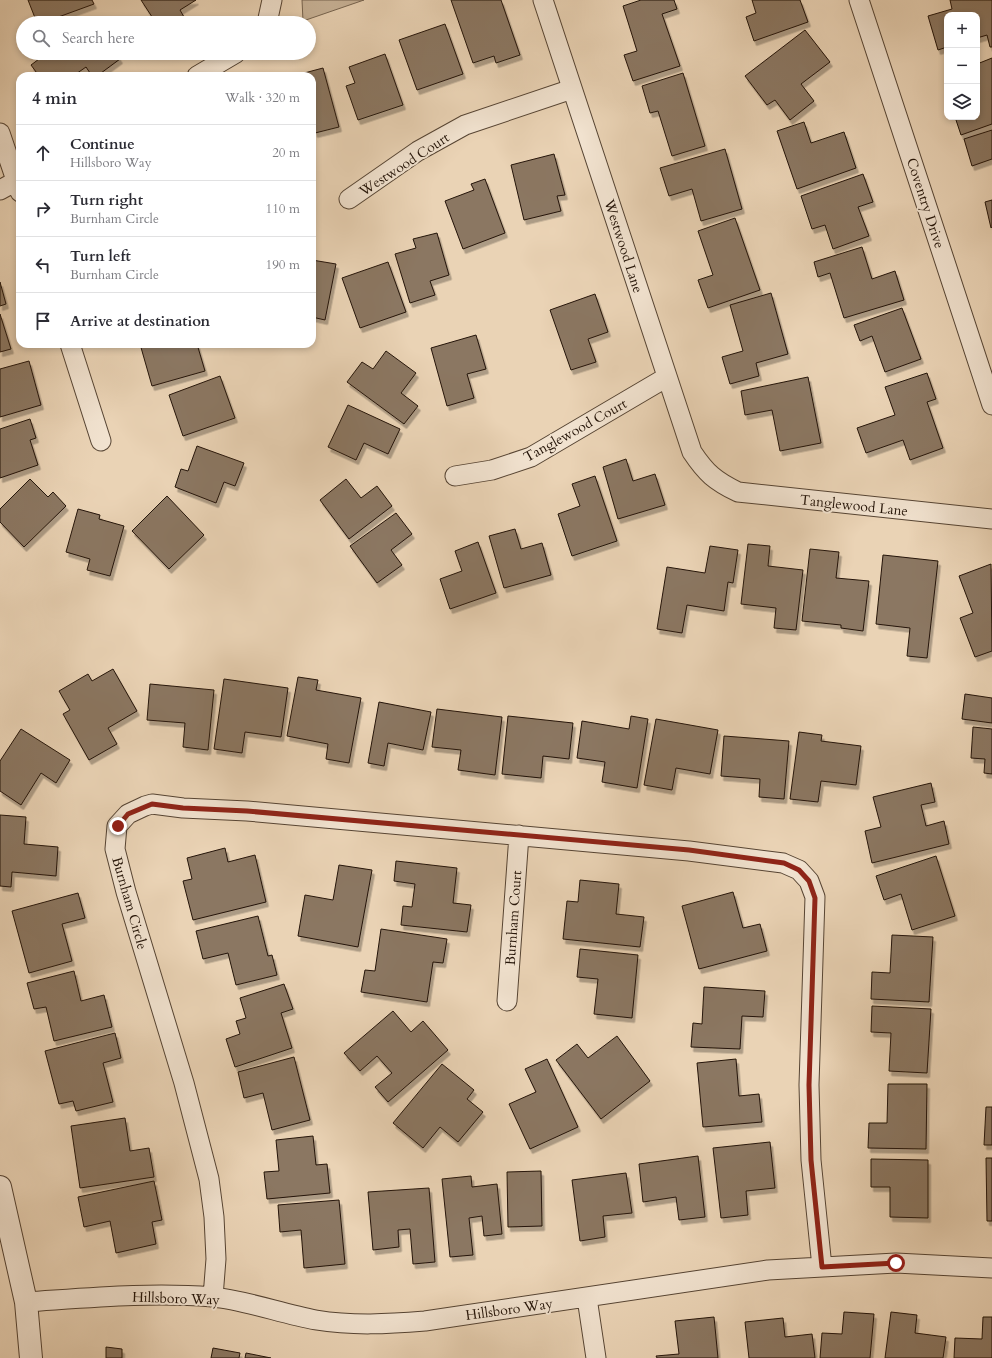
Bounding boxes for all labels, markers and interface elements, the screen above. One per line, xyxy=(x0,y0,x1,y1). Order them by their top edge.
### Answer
map controls xyxy=(944,12,980,120)
button: + xyxy=(944,12,980,48)
search box xyxy=(16,16,316,60)
icon: search xyxy=(30,27,52,49)
text: Search here xyxy=(62,28,135,48)
button: − xyxy=(944,48,980,84)
button: layers xyxy=(944,84,980,120)
text: 4 min xyxy=(32,87,77,110)
text: Walk · 320 m xyxy=(225,89,300,107)
street label: Westwood Court xyxy=(355,128,454,201)
text: Continue xyxy=(70,134,135,154)
icon: ahead xyxy=(32,142,54,164)
text: 20 m xyxy=(272,144,300,162)
text: Hillsboro Way xyxy=(70,154,152,172)
street label: Coventry Drive xyxy=(902,155,949,251)
text: Turn right xyxy=(70,190,143,210)
street label: Westwood Lane xyxy=(599,196,648,295)
icon: right xyxy=(32,198,54,220)
text: 110 m xyxy=(266,200,300,218)
text: Burnham Circle xyxy=(70,210,159,228)
text: Turn left xyxy=(70,246,131,266)
icon: left xyxy=(32,254,54,276)
text: 190 m xyxy=(266,256,300,274)
text: Burnham Circle xyxy=(70,266,159,284)
icon: arrive xyxy=(32,310,54,332)
text: Arrive at destination xyxy=(70,311,210,331)
street label: Tanglewood Court xyxy=(520,394,631,467)
street label: Tanglewood Lane xyxy=(799,490,909,521)
route end xyxy=(109,817,127,835)
street label: Burnham Circle xyxy=(107,855,152,952)
street label: Burnham Court xyxy=(501,869,526,966)
route start xyxy=(887,1254,905,1272)
street label: Hillsboro Way xyxy=(132,1287,221,1310)
street label: Hillsboro Way xyxy=(464,1294,554,1325)

